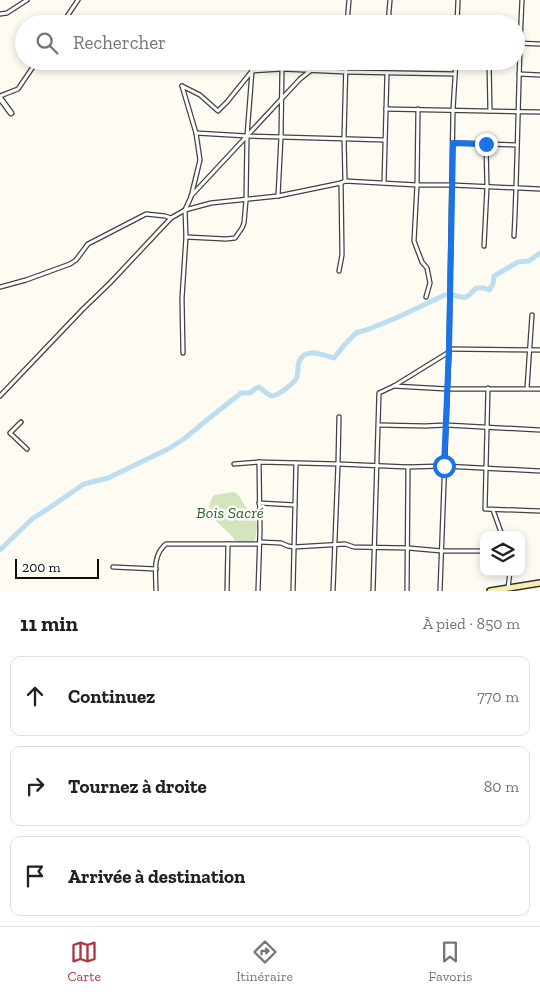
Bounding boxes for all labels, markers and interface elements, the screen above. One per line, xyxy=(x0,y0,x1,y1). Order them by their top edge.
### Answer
search box xyxy=(15,15,525,70)
icon: search xyxy=(33,29,61,57)
text: Rechercher xyxy=(73,31,166,54)
route end xyxy=(475,133,498,156)
route start xyxy=(433,455,456,478)
park label: Bois Sacré xyxy=(196,503,264,522)
map controls xyxy=(480,531,525,576)
button: layers xyxy=(480,531,525,576)
scale bar xyxy=(15,556,99,579)
text: 200 m xyxy=(22,559,61,576)
text: 11 min xyxy=(20,611,78,636)
text: À pied · 850 m xyxy=(423,614,520,633)
icon: ahead xyxy=(21,682,49,710)
text: Continuez xyxy=(68,685,155,708)
text: 770 m xyxy=(477,687,519,706)
icon: right xyxy=(21,772,49,800)
text: Tournez à droite xyxy=(68,775,207,798)
text: 80 m xyxy=(484,777,519,796)
icon: arrive xyxy=(21,862,49,890)
text: Arrivée à destination xyxy=(68,865,245,888)
tab: Carte xyxy=(68,938,101,985)
tab: Itinéraire xyxy=(236,938,293,985)
tab: Favoris xyxy=(428,938,472,985)

